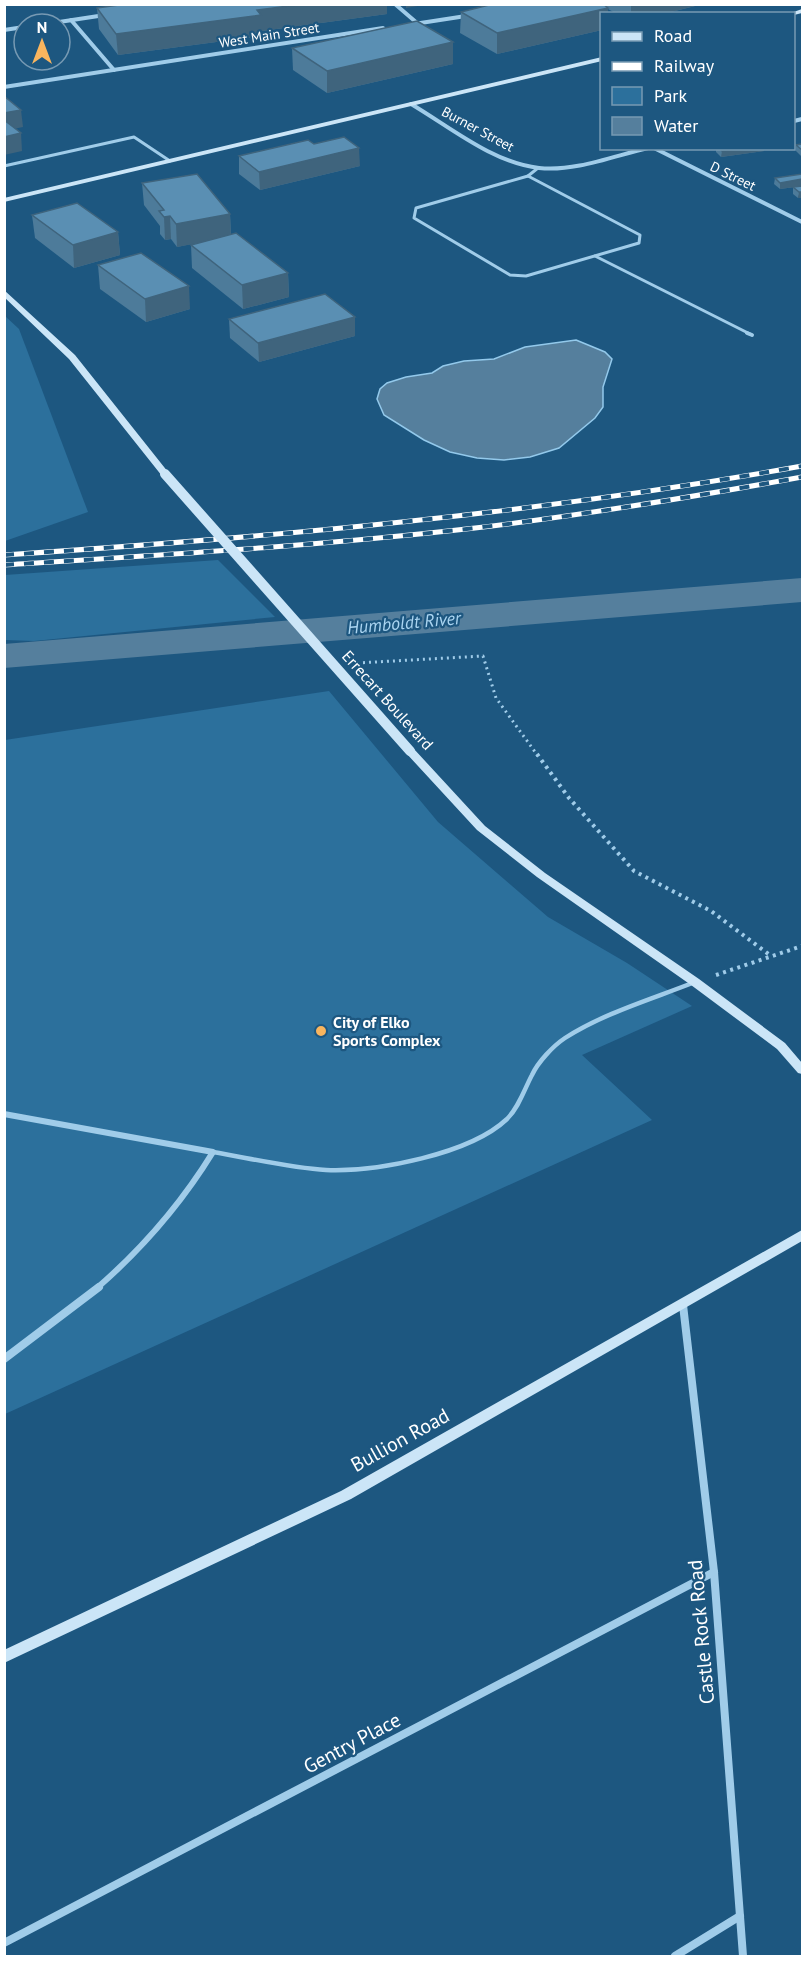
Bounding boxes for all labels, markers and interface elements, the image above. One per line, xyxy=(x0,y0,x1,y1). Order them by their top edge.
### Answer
north arrow xyxy=(12,12,72,72)
legend xyxy=(600,12,795,150)
text: N xyxy=(37,17,47,37)
street label: West Main Street xyxy=(218,18,321,52)
text: Road xyxy=(654,24,692,47)
text: Railway xyxy=(654,54,715,77)
text: Park xyxy=(654,84,687,107)
street label: Burner Street xyxy=(439,102,518,156)
text: Water xyxy=(654,114,698,137)
street label: D Street xyxy=(707,157,759,195)
water label: Humboldt River xyxy=(346,606,463,639)
street label: Errecart Boulevard xyxy=(338,646,438,754)
place label: City of Elko Sports Complex xyxy=(333,1012,441,1050)
marker: City of Elko Sports Complex xyxy=(314,1024,328,1038)
street label: Bullion Road xyxy=(346,1402,454,1478)
street label: Castle Rock Road xyxy=(682,1559,720,1705)
street label: Gentry Place xyxy=(299,1707,405,1779)

